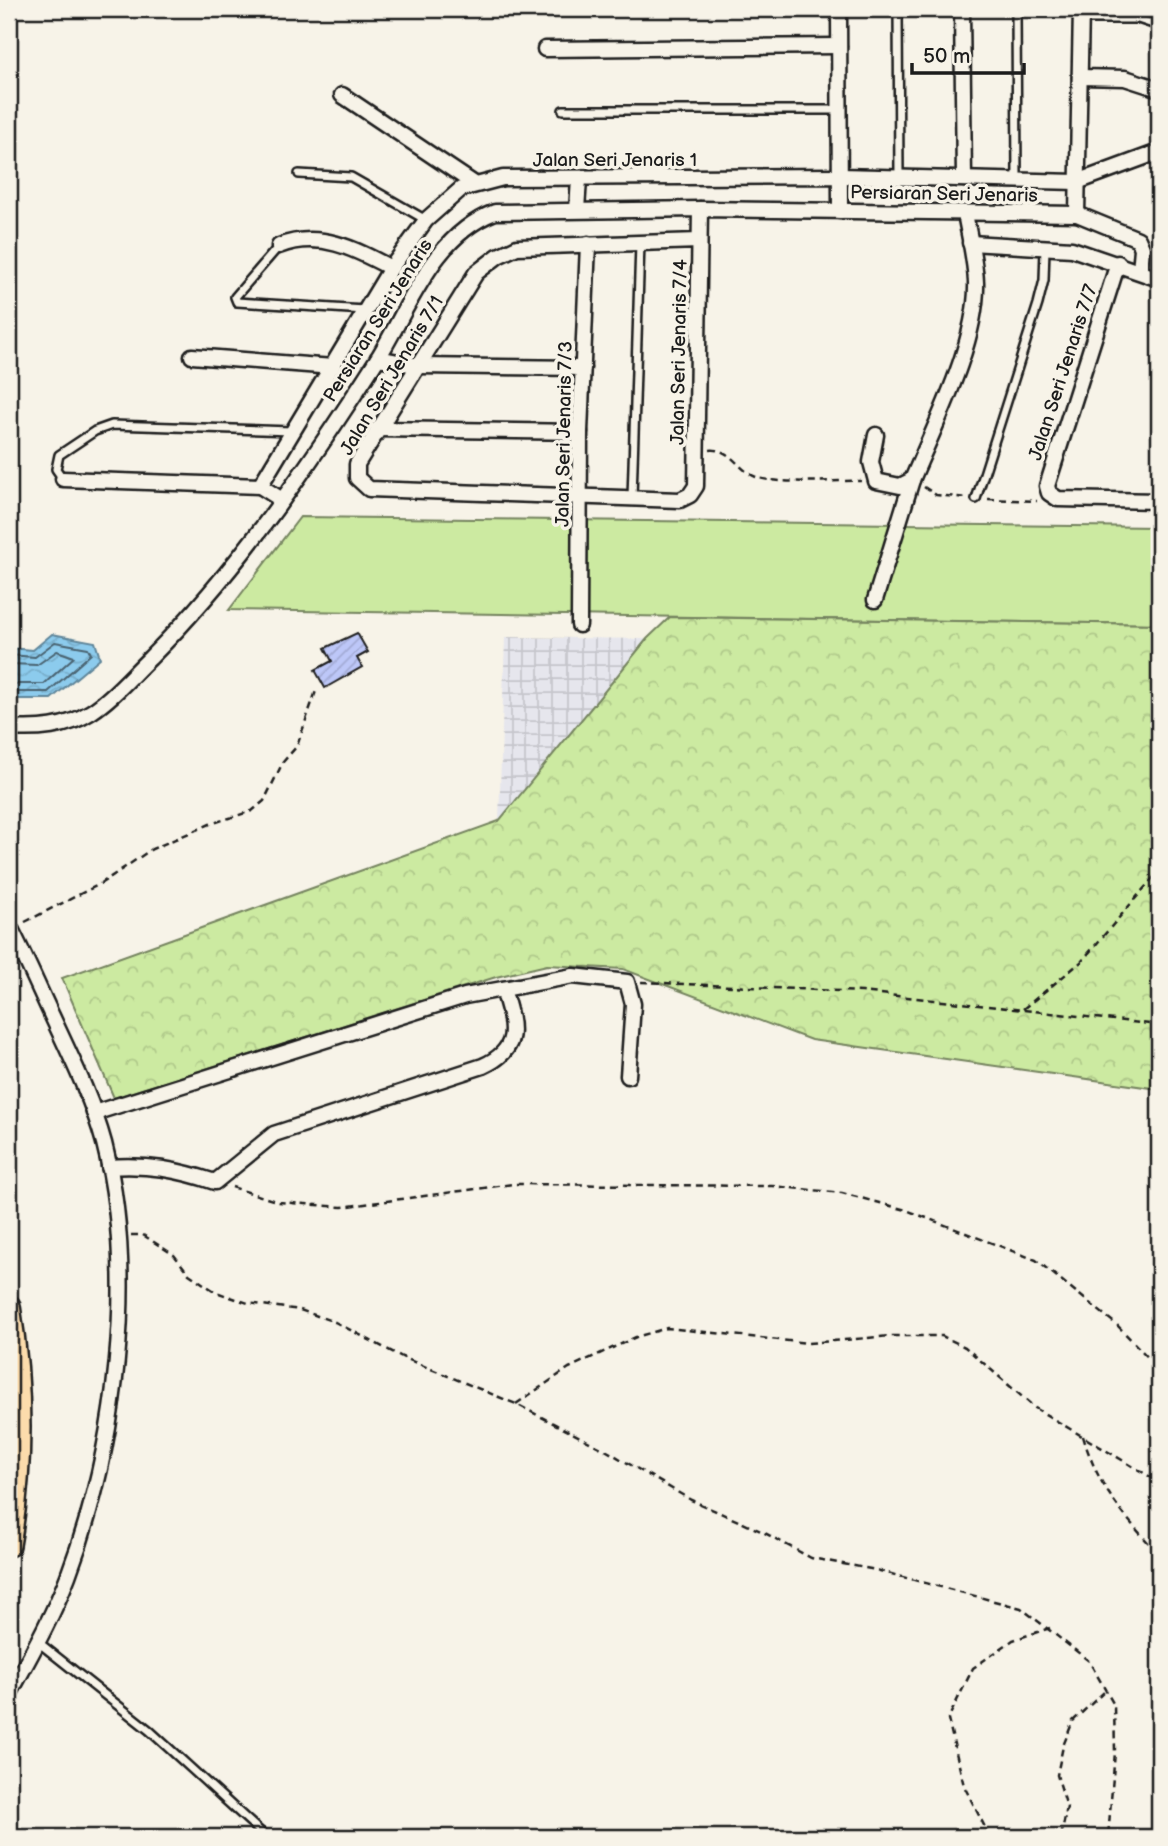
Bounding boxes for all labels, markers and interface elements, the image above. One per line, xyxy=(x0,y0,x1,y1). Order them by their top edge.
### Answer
scale bar xyxy=(912,32,1024,76)
text: 50 m xyxy=(923,44,970,69)
street label: Jalan Seri Jenaris 1 xyxy=(533,149,697,172)
street label: Persiaran Seri Jenaris xyxy=(850,181,1038,208)
street label: Persiaran Seri Jenaris xyxy=(319,235,438,407)
street label: Jalan Seri Jenaris 7/4 xyxy=(666,258,693,445)
street label: Jalan Seri Jenaris 7/7 xyxy=(1024,281,1103,463)
street label: Jalan Seri Jenaris 7/1 xyxy=(336,292,449,460)
street label: Jalan Seri Jenaris 7/3 xyxy=(551,341,578,527)

